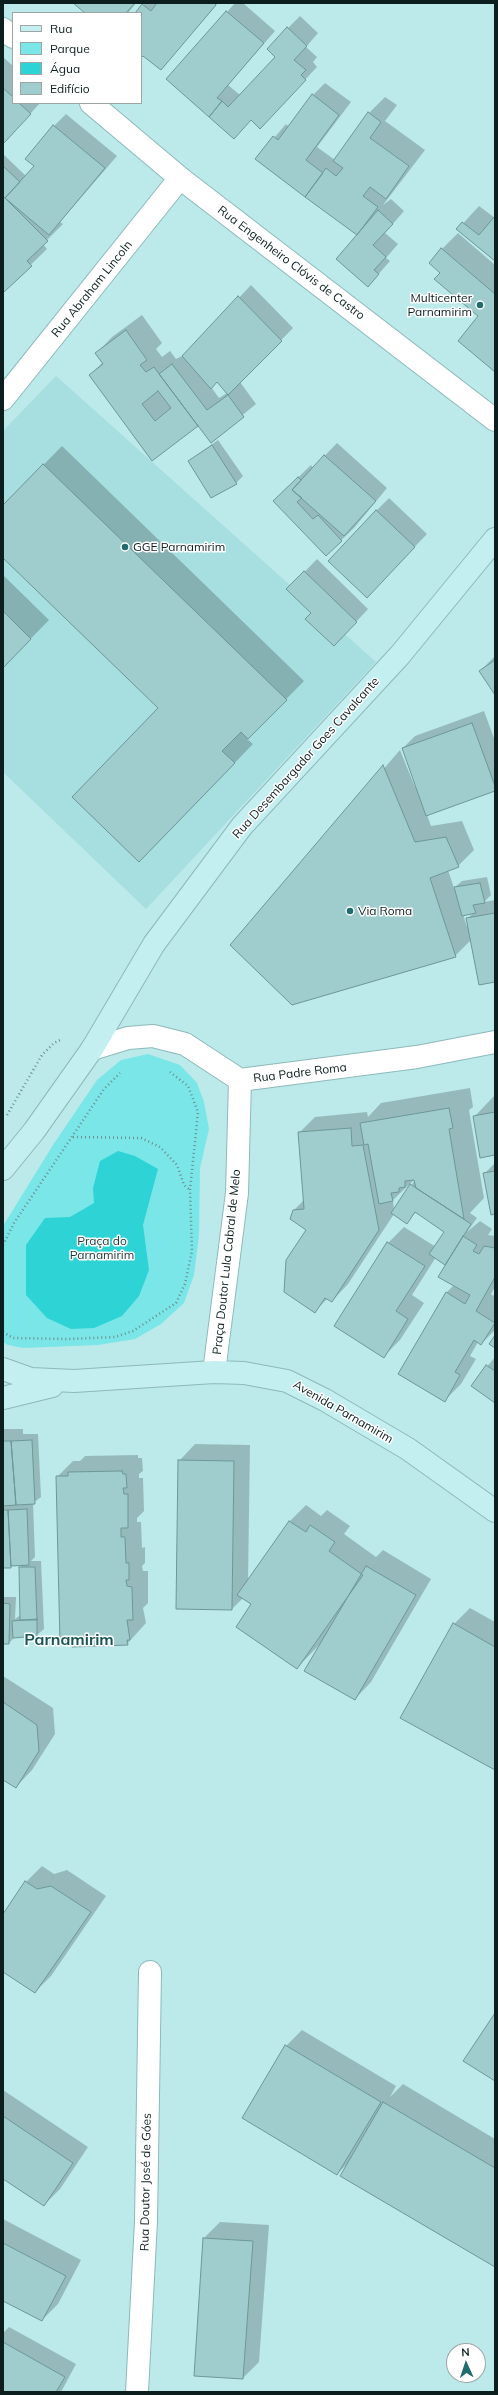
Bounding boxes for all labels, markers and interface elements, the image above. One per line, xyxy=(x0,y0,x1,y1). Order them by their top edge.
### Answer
legend xyxy=(12,12,142,104)
text: Rua xyxy=(50,21,72,36)
text: Parque xyxy=(50,41,90,56)
text: Água xyxy=(50,61,80,76)
text: Edifício xyxy=(50,81,90,96)
street label: Rua Engenheiro Clóvis de Castro xyxy=(215,203,367,323)
street label: Rua Abraham Lincoln xyxy=(49,238,135,340)
place label: Multicenter Parnamirim xyxy=(408,291,472,319)
marker: Multicenter Parnamirim xyxy=(475,300,485,310)
place label: GGE Parnamirim xyxy=(133,540,225,554)
marker: GGE Parnamirim xyxy=(120,542,130,552)
street label: Rua Desembargador Goes Cavalcante xyxy=(230,674,382,842)
place label: Via Roma xyxy=(358,904,412,918)
marker: Via Roma xyxy=(345,906,355,916)
street label: Rua Padre Roma xyxy=(252,1060,348,1086)
street label: Praça Doutor Lula Cabral de Melo xyxy=(210,1169,244,1355)
park label: Praça do Parnamirim xyxy=(70,1234,134,1262)
street label: Avenida Parnamirim xyxy=(290,1377,396,1447)
district label: Parnamirim xyxy=(24,1630,114,1650)
street label: Rua Doutor José de Góes xyxy=(138,2113,154,2251)
north arrow xyxy=(446,2343,486,2383)
text: N xyxy=(461,2345,470,2359)

